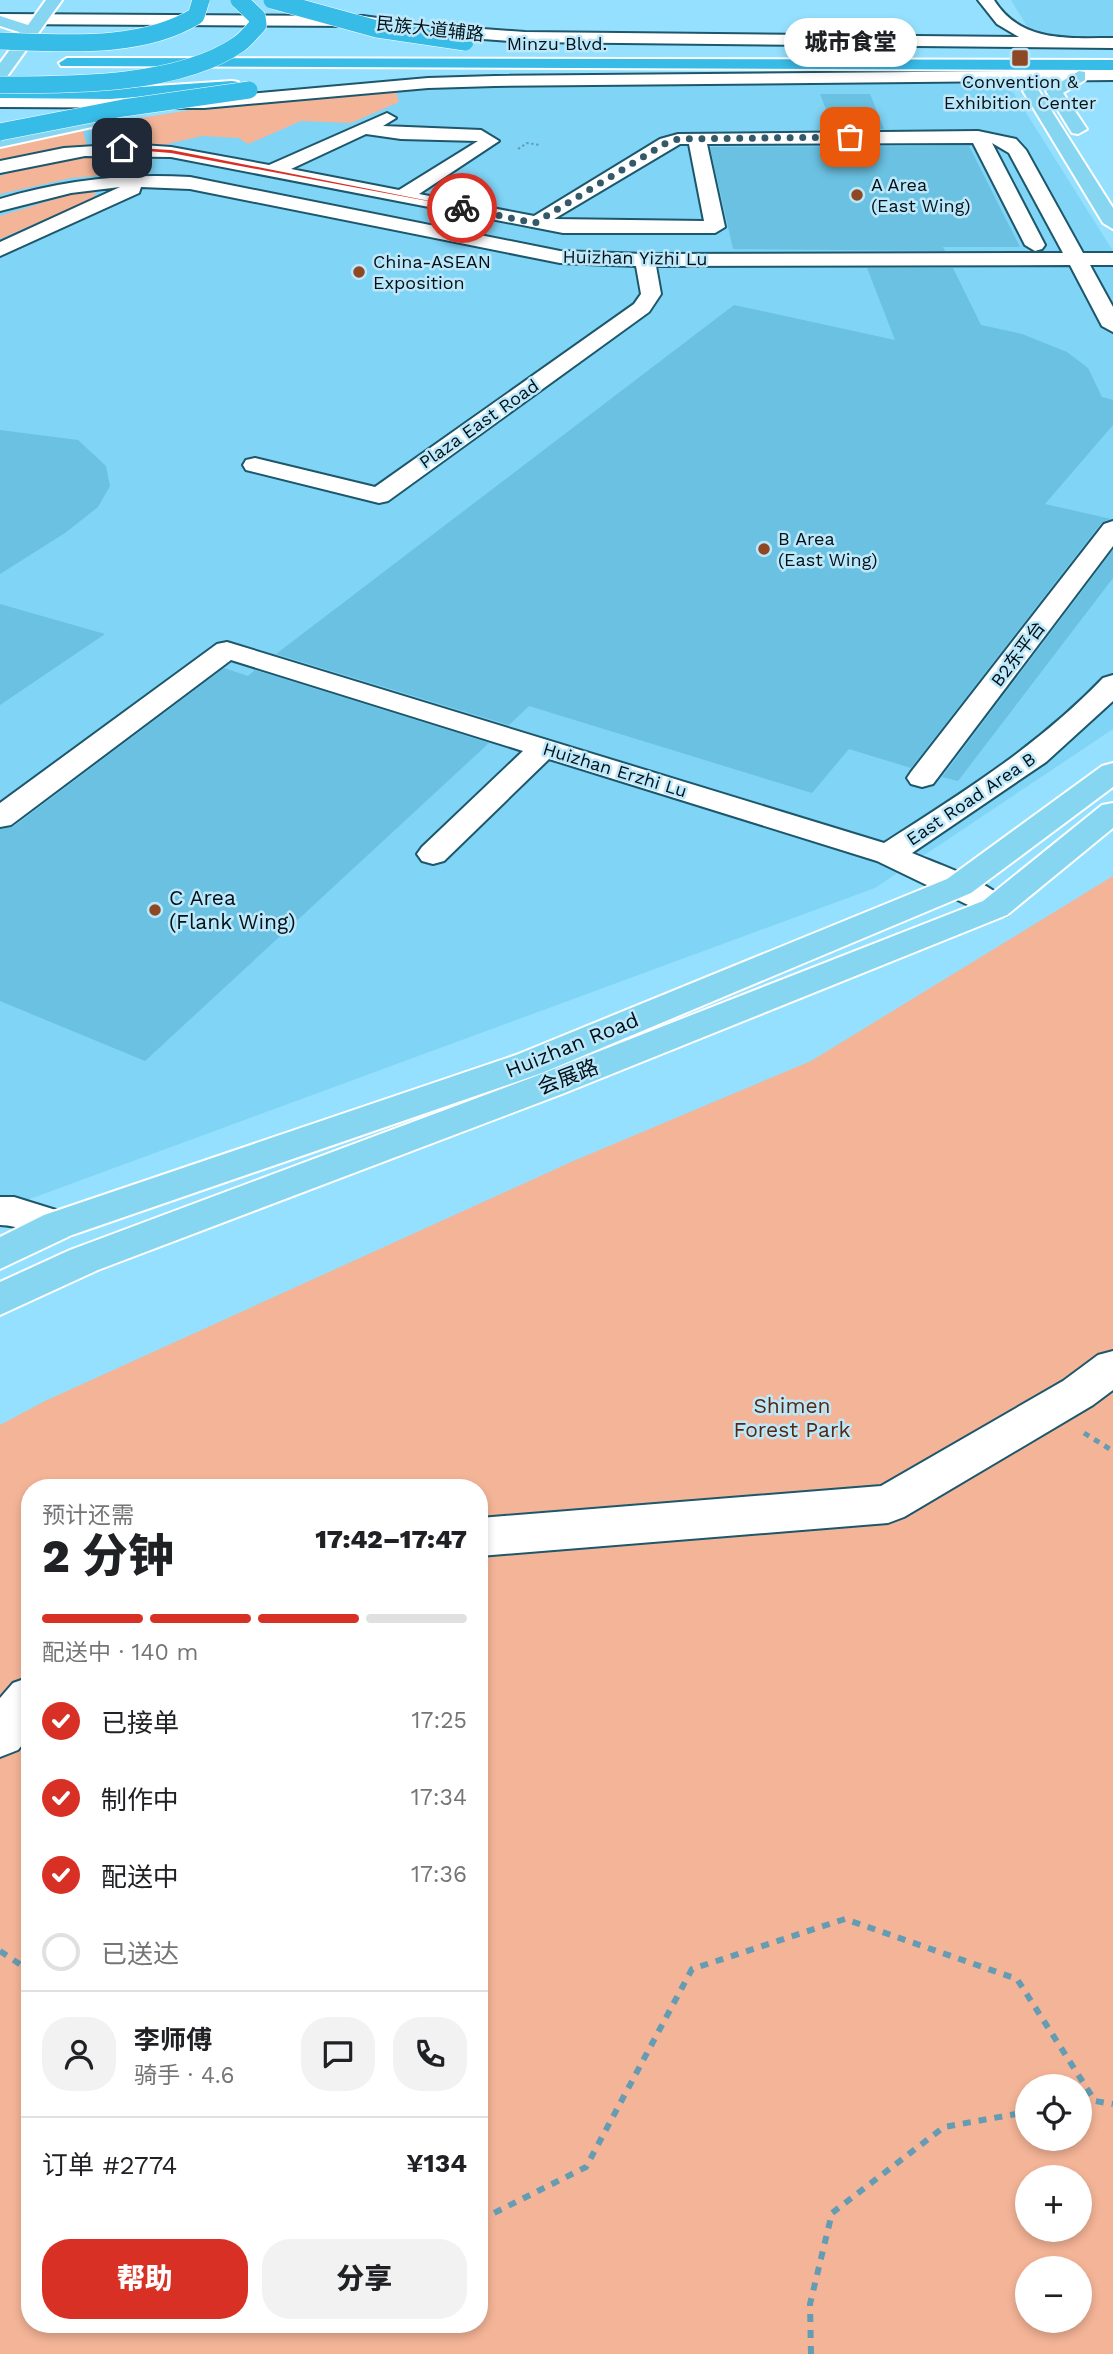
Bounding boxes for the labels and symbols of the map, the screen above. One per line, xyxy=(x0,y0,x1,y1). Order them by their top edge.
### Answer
street label: 民族大道辅路 xyxy=(375,12,485,45)
callout: 城市食堂 xyxy=(784,18,917,67)
street label: Minzu Blvd. xyxy=(507,33,607,54)
marker: Convention & Exhibition Center xyxy=(1010,48,1030,68)
place label: Convention & Exhibition Center xyxy=(944,71,1096,113)
pin xyxy=(820,107,880,167)
pin xyxy=(92,118,152,178)
courier xyxy=(427,173,497,243)
place label: A Area (East Wing) xyxy=(871,174,971,216)
marker: A Area (East Wing) xyxy=(849,187,865,203)
street label: Huizhan Yizhi Lu xyxy=(562,246,708,269)
place label: China-ASEAN Exposition xyxy=(373,251,491,293)
marker: China-ASEAN Exposition xyxy=(351,264,367,280)
street label: Plaza East Road xyxy=(415,375,542,473)
place label: B Area (East Wing) xyxy=(778,528,878,570)
marker: B Area (East Wing) xyxy=(756,541,772,557)
street label: B2东平台 xyxy=(986,617,1049,690)
street label: Huizhan Erzhi Lu xyxy=(541,738,690,801)
street label: East Road Area B xyxy=(902,748,1039,850)
place label: C Area (Flank Wing) xyxy=(169,885,296,934)
marker: C Area (Flank Wing) xyxy=(147,902,163,918)
street label: Huizhan Road xyxy=(502,1006,642,1083)
street label: 会展路 xyxy=(534,1054,602,1099)
park label: Shimen Forest Park xyxy=(734,1393,850,1442)

